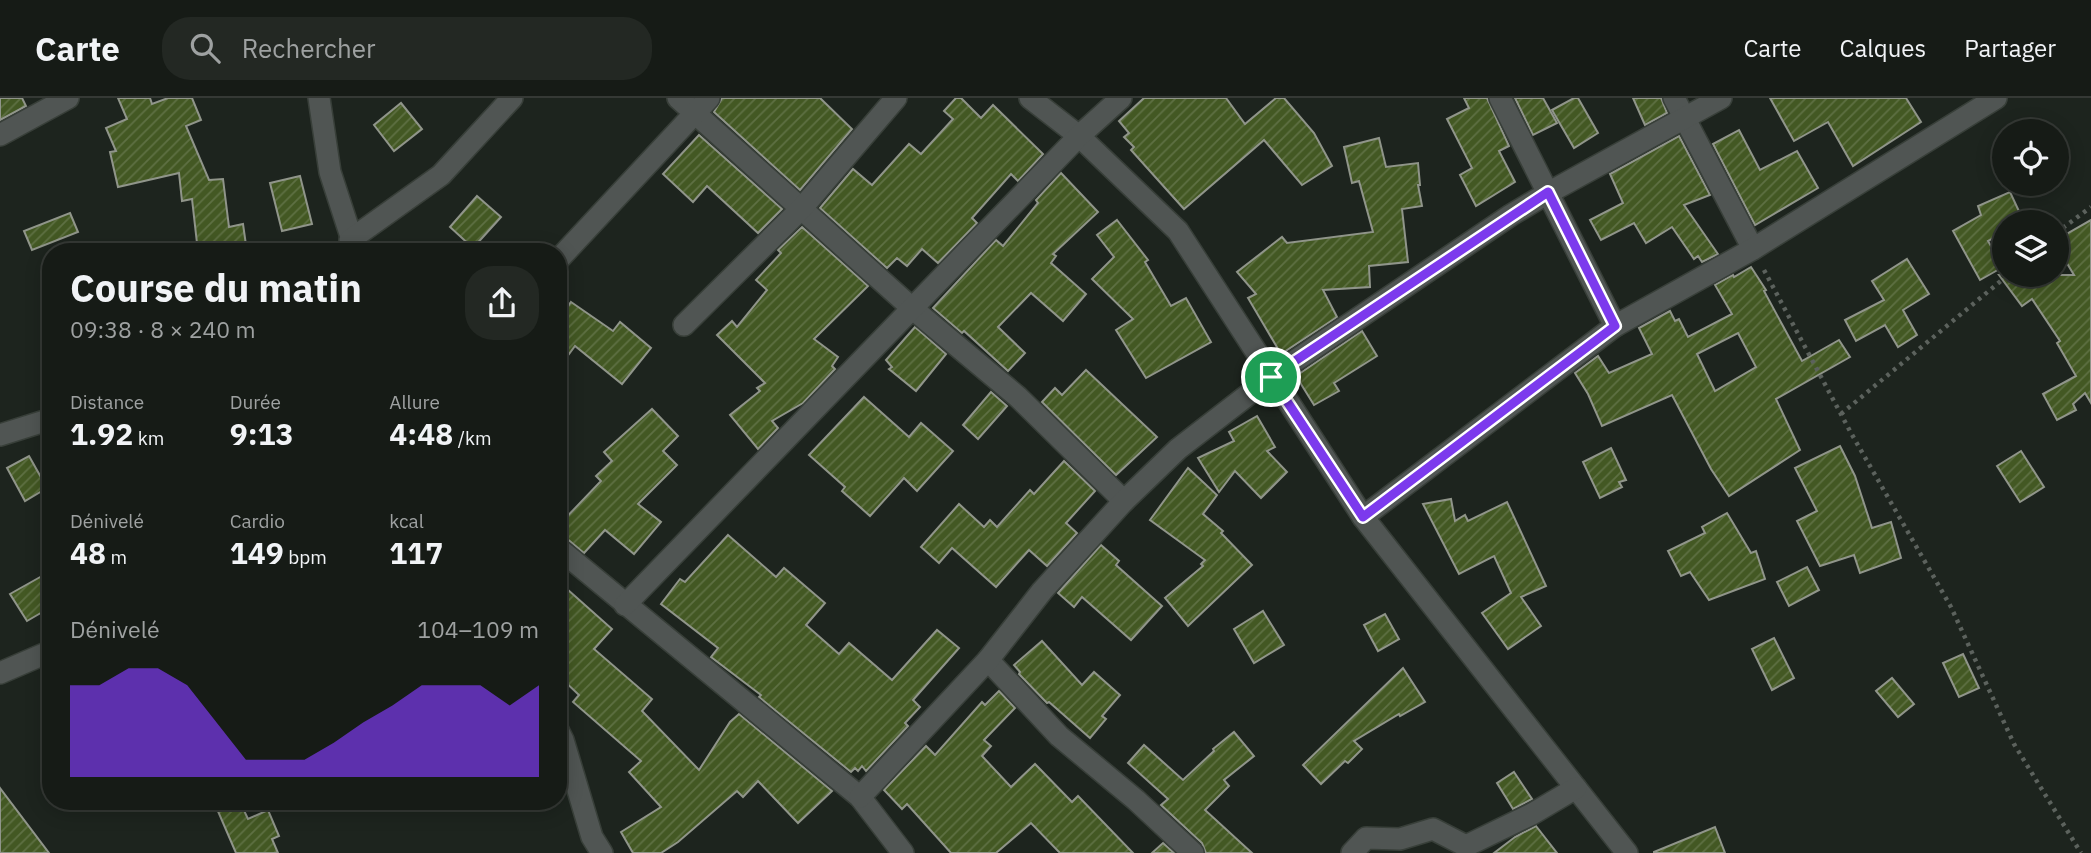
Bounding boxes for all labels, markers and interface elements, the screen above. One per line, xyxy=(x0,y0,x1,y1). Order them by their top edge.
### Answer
search box xyxy=(162,17,652,80)
text: Carte xyxy=(35,27,120,70)
icon: search xyxy=(186,29,224,67)
text: Rechercher xyxy=(242,31,376,65)
text: Carte xyxy=(1743,32,1802,64)
text: Calques xyxy=(1840,32,1926,64)
text: Partager xyxy=(1964,32,2056,64)
map controls xyxy=(1992,119,2069,287)
button: locate xyxy=(1992,119,2069,196)
button: layers xyxy=(1992,210,2069,287)
text: Course du matin xyxy=(70,263,362,312)
button: share xyxy=(465,266,539,340)
text: 09:38 · 8 × 240 m xyxy=(70,314,256,344)
pin xyxy=(1241,347,1301,407)
icon: arrive xyxy=(1252,358,1290,396)
text: Distance xyxy=(70,390,144,414)
text: Durée xyxy=(230,390,281,414)
text: Allure xyxy=(389,390,440,414)
text: 1.92 xyxy=(70,414,133,453)
text: 9:13 xyxy=(230,414,294,453)
text: 4:48 xyxy=(389,414,453,453)
text: km xyxy=(133,426,164,450)
text: /km xyxy=(453,426,492,450)
text: Dénivelé xyxy=(70,509,144,533)
text: Cardio xyxy=(230,509,285,533)
text: kcal xyxy=(389,509,424,533)
text: 48 xyxy=(70,533,106,572)
text: 149 xyxy=(230,533,284,572)
text: 117 xyxy=(389,533,443,572)
text: m xyxy=(106,545,127,569)
text: bpm xyxy=(284,545,327,569)
text: Dénivelé xyxy=(70,614,160,644)
text: 104–109 m xyxy=(417,614,539,644)

